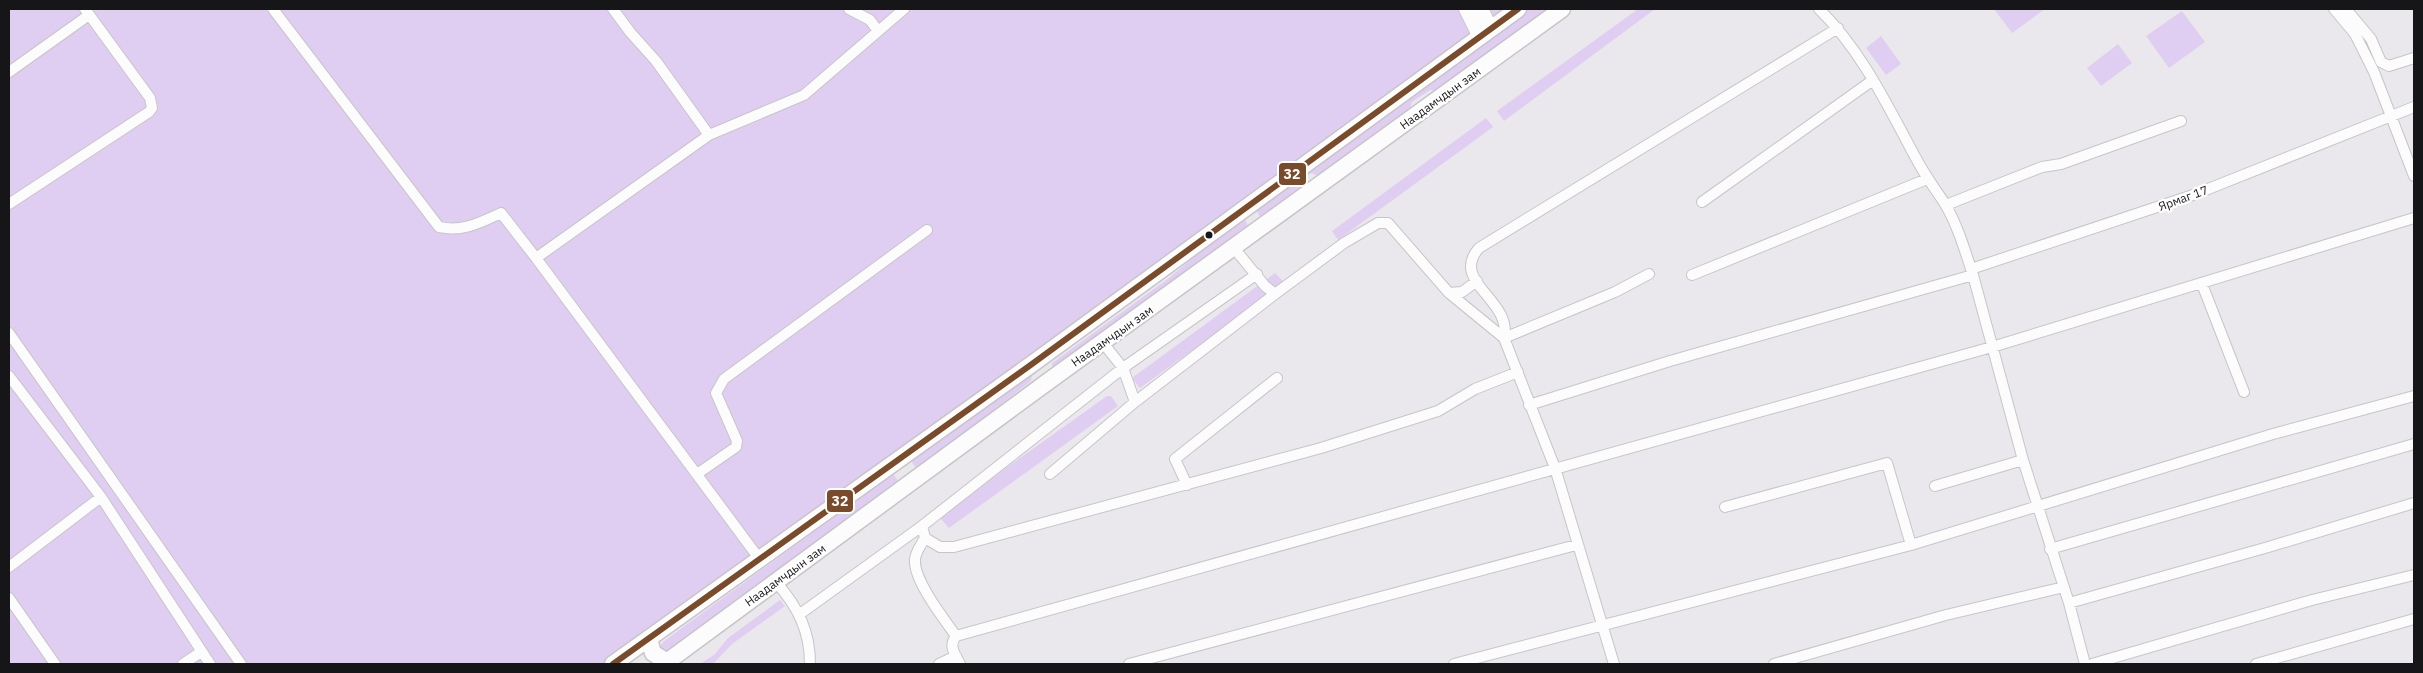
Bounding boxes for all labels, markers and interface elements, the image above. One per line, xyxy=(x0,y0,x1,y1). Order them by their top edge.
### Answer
street label: Наадамчдын зам xyxy=(1397,64,1483,132)
line badge: 32 xyxy=(1278,162,1307,186)
text: 32 xyxy=(1284,165,1300,183)
street label: Ярмаг 17 xyxy=(2156,182,2210,214)
unlabelled marker xyxy=(1204,230,1214,240)
street label: Наадамчдын зам xyxy=(1068,302,1156,370)
line badge: 32 xyxy=(826,489,854,513)
text: 32 xyxy=(832,492,848,510)
street label: Наадамчдын зам xyxy=(742,541,828,609)

